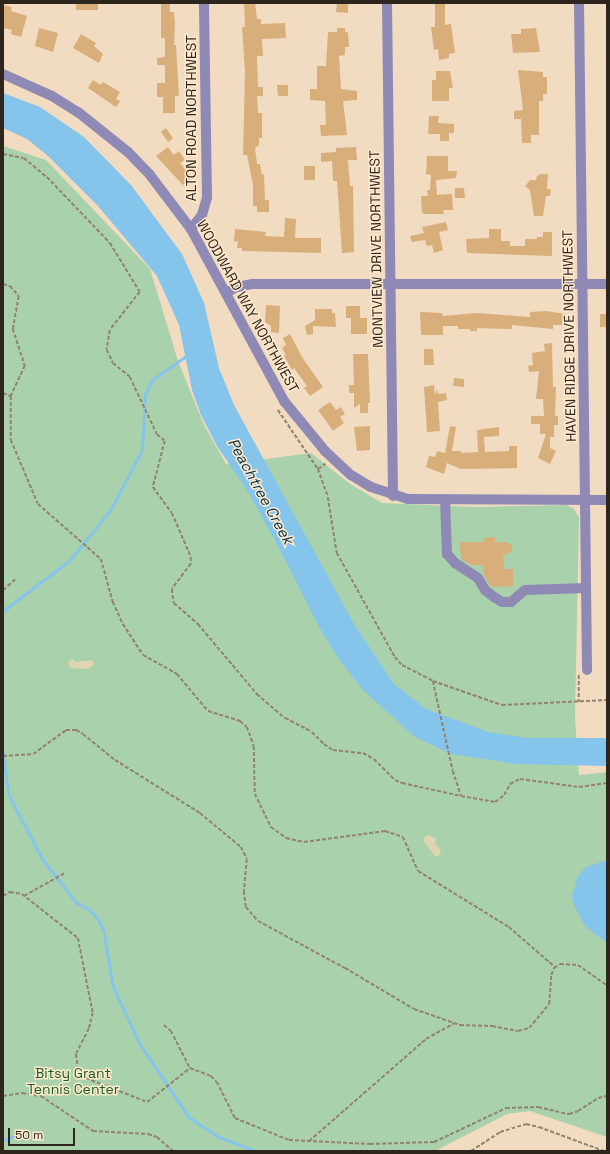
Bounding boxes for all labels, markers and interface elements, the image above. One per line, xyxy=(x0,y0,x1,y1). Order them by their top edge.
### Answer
street label: ALTON ROAD NORTHWEST xyxy=(183,35,199,201)
street label: MONTVIEW DRIVE NORTHWEST xyxy=(366,150,386,348)
street label: WOODWARD WAY NORTHWEST xyxy=(193,217,303,395)
street label: HAVEN RIDGE DRIVE NORTHWEST xyxy=(559,230,579,442)
water label: Peachtree Creek xyxy=(224,435,298,547)
park label: Bitsy Grant Tennis Center xyxy=(27,1065,119,1098)
scale bar xyxy=(10,1120,77,1146)
text: 50 m xyxy=(15,1127,43,1143)

